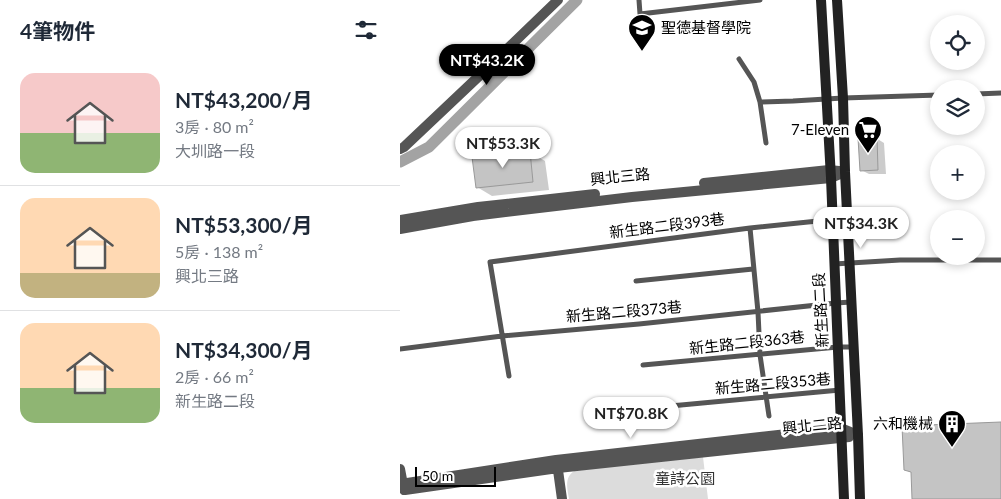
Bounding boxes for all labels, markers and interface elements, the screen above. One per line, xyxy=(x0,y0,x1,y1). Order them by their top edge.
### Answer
school or university icon: 聖德基督學院 xyxy=(627,13,657,52)
map controls xyxy=(930,15,985,265)
button: locate xyxy=(930,15,985,70)
icon: filters xyxy=(352,16,380,44)
text: 4筆物件 xyxy=(20,18,95,43)
place label: 聖德基督學院 xyxy=(661,18,751,36)
pin: NT$43.2K xyxy=(435,44,539,86)
text: NT$43.2K xyxy=(450,50,524,69)
button: layers xyxy=(930,80,985,135)
text: NT$43,200/月 xyxy=(175,87,313,112)
icon: home xyxy=(60,93,120,153)
supermarket icon: 7-Eleven xyxy=(853,115,883,154)
text: 3房 · 80 m² xyxy=(175,117,254,136)
place label: 7-Eleven xyxy=(791,120,849,138)
pin: NT$53.3K xyxy=(451,126,555,169)
text: NT$53.3K xyxy=(466,133,540,152)
text: 大圳路一段 xyxy=(175,141,255,160)
button: + xyxy=(930,145,985,200)
street label: 興北三路 xyxy=(589,164,651,188)
pin: NT$34.3K xyxy=(809,206,913,249)
street label: 新生路二段393巷 xyxy=(608,209,726,241)
button: − xyxy=(930,210,985,265)
text: NT$53,300/月 xyxy=(175,212,313,237)
text: NT$34.3K xyxy=(824,213,898,232)
icon: home xyxy=(60,218,120,278)
text: 5房 · 138 m² xyxy=(175,242,263,261)
text: 興北三路 xyxy=(175,266,239,285)
street label: 新生路二段 xyxy=(809,272,831,348)
street label: 新生路二段373巷 xyxy=(565,297,683,325)
street label: 新生路二段363巷 xyxy=(688,327,806,357)
text: NT$34,300/月 xyxy=(175,337,313,362)
icon: home xyxy=(60,343,120,403)
text: 2房 · 66 m² xyxy=(175,367,254,386)
street label: 新生路二段353巷 xyxy=(714,369,832,397)
text: 新生路二段 xyxy=(175,391,255,410)
pin: NT$70.8K xyxy=(579,396,683,439)
text: NT$70.8K xyxy=(594,403,668,422)
building icon: 六和機械 xyxy=(937,409,967,448)
street label: 興北二路 xyxy=(781,413,843,437)
place label: 六和機械 xyxy=(873,414,933,432)
scale bar xyxy=(415,464,496,487)
text: 50 m xyxy=(422,467,453,484)
park label: 童詩公園 xyxy=(655,469,715,487)

